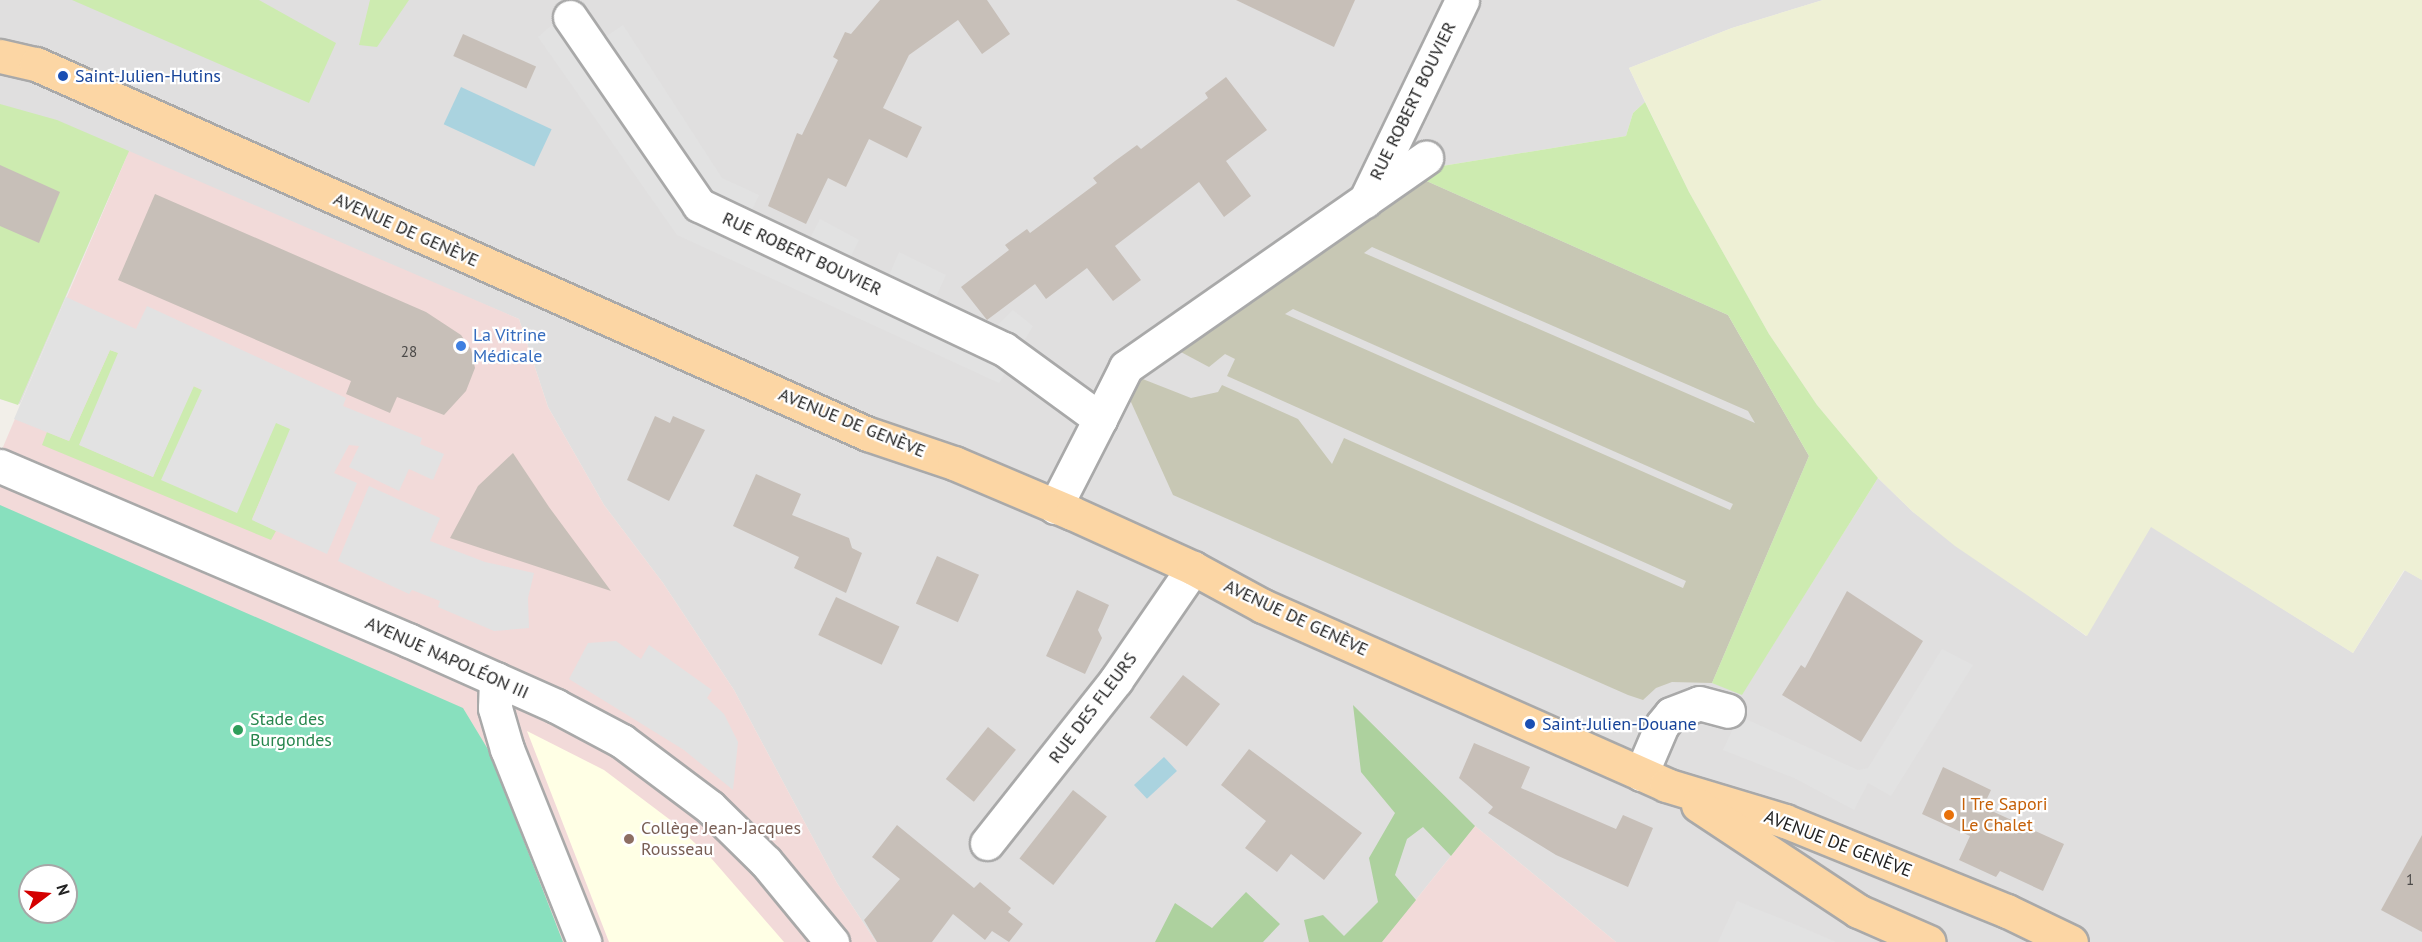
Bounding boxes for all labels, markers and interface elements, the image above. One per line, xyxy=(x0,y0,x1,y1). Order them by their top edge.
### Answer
street label: RUE ROBERT BOUVIER xyxy=(1365,18,1461,184)
place label: Saint-Julien-Hutins xyxy=(75,65,221,87)
marker: Saint-Julien-Hutins xyxy=(56,69,70,83)
street label: AVENUE DE GENÈVE xyxy=(330,188,482,272)
street label: RUE ROBERT BOUVIER xyxy=(719,207,885,301)
place label: La Vitrine Médicale xyxy=(473,325,547,368)
marker: La Vitrine Médicale xyxy=(454,339,468,353)
house number: 28 xyxy=(401,343,417,361)
street label: AVENUE DE GENÈVE xyxy=(775,384,929,462)
street label: AVENUE DE GENÈVE xyxy=(1221,575,1371,661)
street label: AVENUE NAPOLÉON III xyxy=(362,612,532,704)
street label: RUE DES FLEURS xyxy=(1044,648,1142,768)
place label: Stade des Burgondes xyxy=(250,709,332,752)
place label: Saint-Julien-Douane xyxy=(1542,713,1697,735)
marker: Saint-Julien-Douane xyxy=(1523,717,1537,731)
marker: Stade des Burgondes xyxy=(231,723,245,737)
place label: I Tre Sapori Le Chalet xyxy=(1961,794,2048,836)
street label: AVENUE DE GENÈVE xyxy=(1761,806,1915,882)
marker: I Tre Sapori Le Chalet xyxy=(1942,808,1956,822)
place label: Collège Jean-Jacques Rousseau xyxy=(641,818,801,860)
marker: Collège Jean-Jacques Rousseau xyxy=(622,832,636,846)
north arrow xyxy=(18,864,78,924)
house number: 1 xyxy=(2406,871,2414,889)
text: N xyxy=(52,882,74,897)

